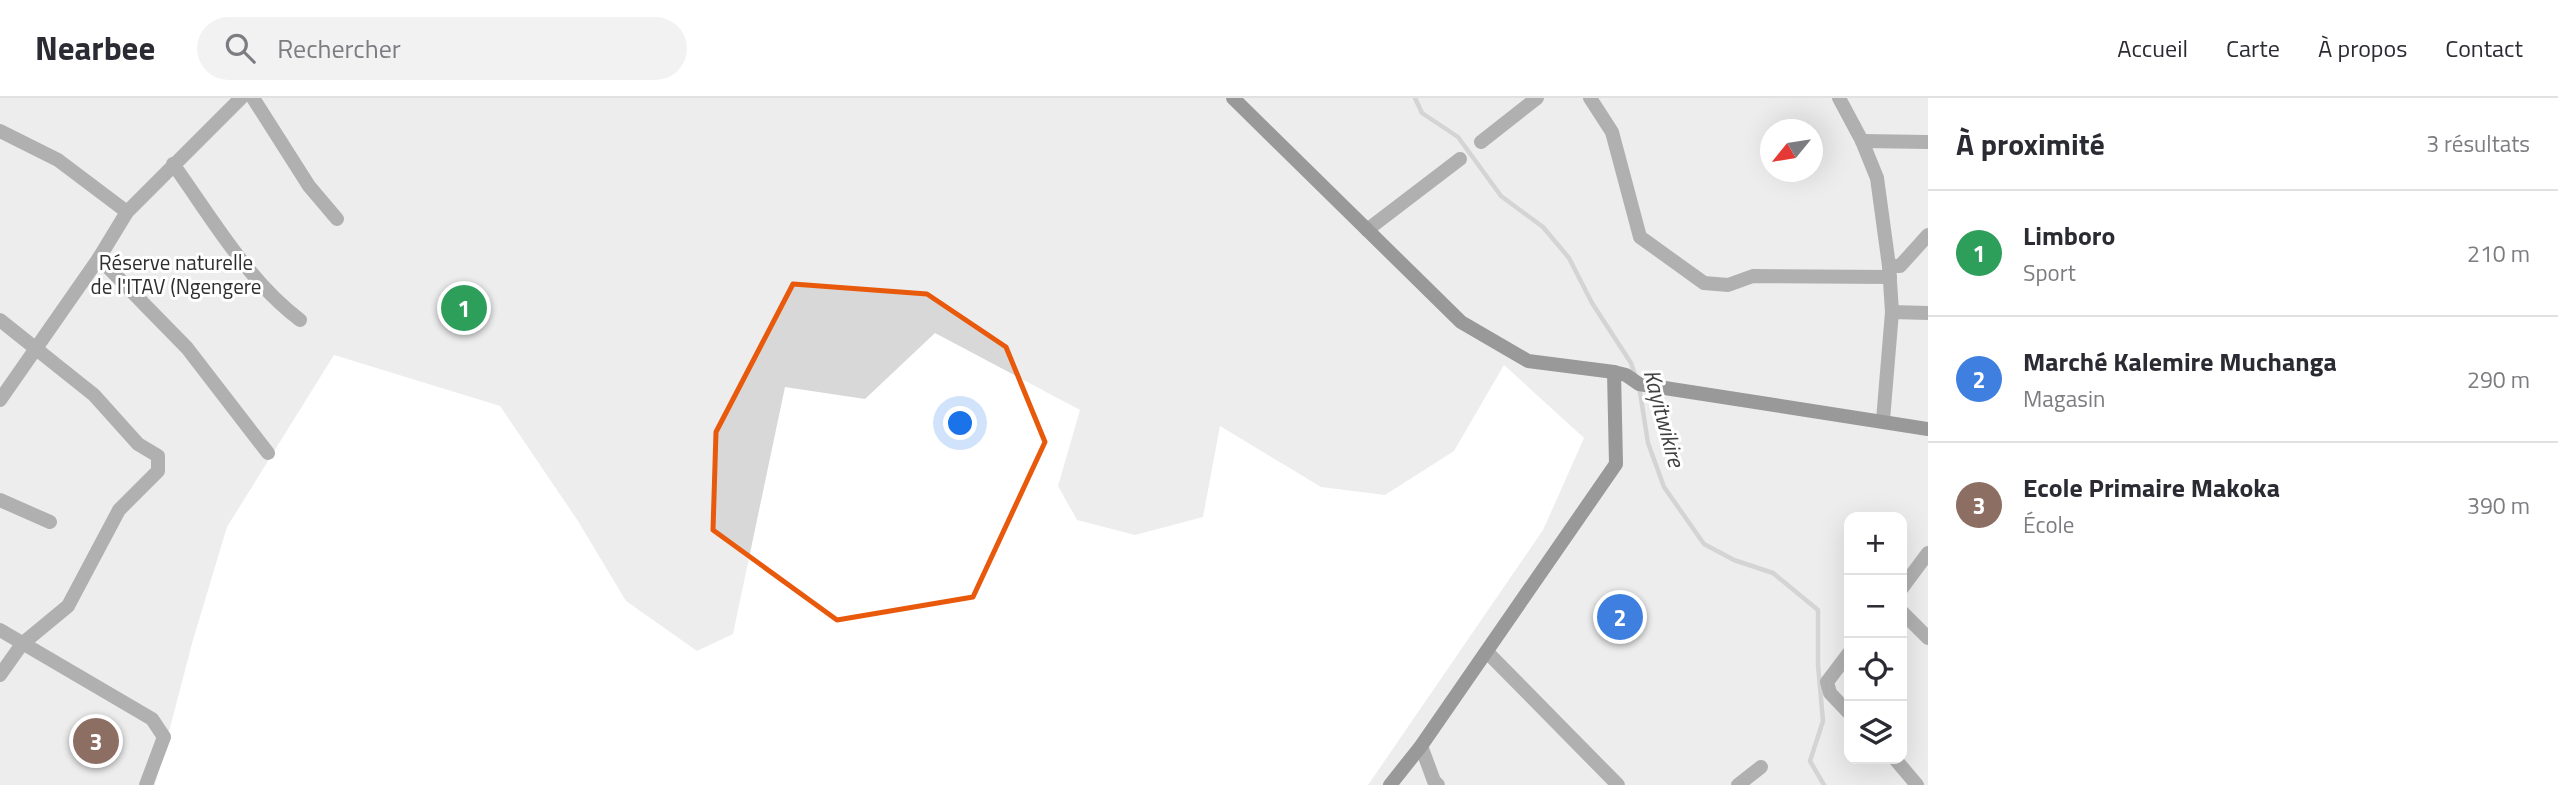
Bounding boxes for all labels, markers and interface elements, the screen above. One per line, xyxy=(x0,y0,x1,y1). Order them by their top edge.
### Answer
search box xyxy=(197,17,687,80)
text: Nearbee xyxy=(35,23,155,73)
icon: search xyxy=(221,29,259,67)
text: Rechercher xyxy=(277,29,401,68)
text: Accueil xyxy=(2117,30,2188,66)
text: Carte xyxy=(2226,30,2280,66)
text: À propos xyxy=(2318,30,2407,66)
text: Contact xyxy=(2445,30,2523,66)
north arrow xyxy=(1760,119,1823,182)
text: À proximité xyxy=(1956,121,2105,167)
text: 3 résultats xyxy=(2426,126,2530,161)
text: Limboro xyxy=(2023,216,2115,255)
text: 1 xyxy=(1973,236,1985,271)
text: 210 m xyxy=(2467,236,2530,271)
park label: Réserve naturelle de l'ITAV (Ngengere xyxy=(91,246,261,302)
text: Sport xyxy=(2023,255,2076,290)
pin: 1 xyxy=(441,282,487,334)
text: Marché Kalemire Muchanga xyxy=(2023,342,2337,381)
text: 2 xyxy=(1973,362,1985,397)
text: 290 m xyxy=(2467,362,2530,397)
water label: Kayitwikire xyxy=(1635,365,1695,472)
text: Magasin xyxy=(2023,381,2105,416)
your location xyxy=(943,406,977,440)
text: Ecole Primaire Makoka xyxy=(2023,468,2280,507)
text: 3 xyxy=(1973,488,1985,523)
text: 390 m xyxy=(2467,488,2530,523)
text: École xyxy=(2023,507,2074,542)
map controls xyxy=(1844,512,1907,764)
button: + xyxy=(1844,512,1907,575)
button: − xyxy=(1844,575,1907,638)
pin: 2 xyxy=(1597,591,1643,643)
button: locate xyxy=(1844,638,1907,701)
button: layers xyxy=(1844,701,1907,764)
pin: 3 xyxy=(73,715,119,767)

